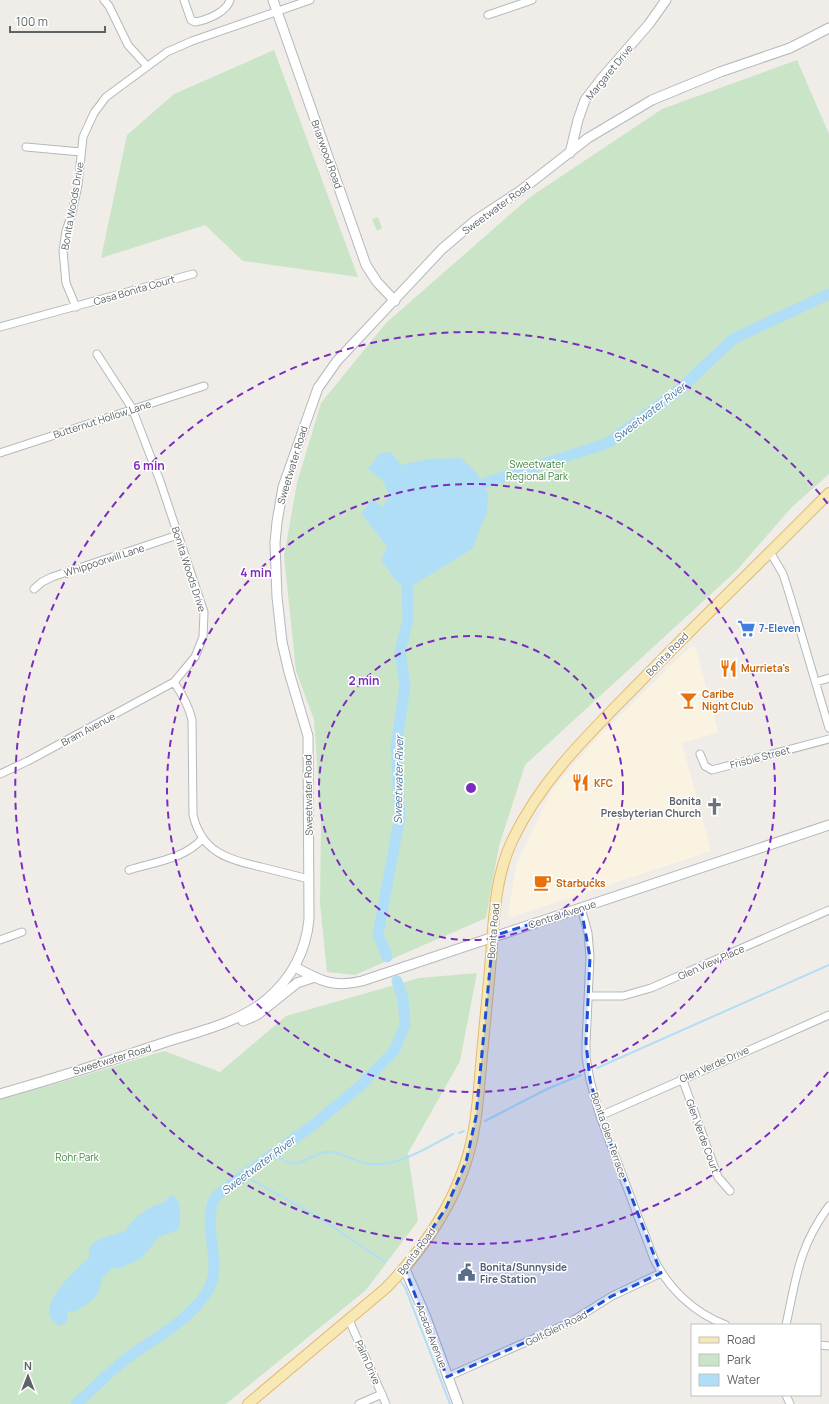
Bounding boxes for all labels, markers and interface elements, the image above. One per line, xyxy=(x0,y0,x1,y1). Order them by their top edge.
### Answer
scale bar xyxy=(10,8,105,34)
text: 100 m xyxy=(16,13,48,30)
street label: Margaret Drive xyxy=(582,41,636,103)
street label: Briarwood Road xyxy=(308,118,346,190)
street label: Bonita Woods Drive xyxy=(57,161,87,251)
street label: Sweetwater Road xyxy=(459,178,533,238)
street label: Casa Bonita Court xyxy=(92,272,176,308)
water label: Sweetwater River xyxy=(609,378,690,445)
street label: Butternut Hollow Lane xyxy=(51,397,153,441)
street label: Sweetwater Road xyxy=(273,424,311,506)
text: 6 min xyxy=(133,457,165,474)
park label: Sweetwater Regional Park xyxy=(506,457,569,483)
street label: Bonita Woods Drive xyxy=(169,525,209,614)
street label: Whippoorwill Lane xyxy=(62,540,146,580)
text: 4 min xyxy=(240,564,272,581)
supermarket icon: 7-Eleven xyxy=(736,618,756,638)
place label: 7-Eleven xyxy=(759,621,800,635)
street label: Bonita Road xyxy=(643,629,691,679)
restaurant icon: Murrieta's xyxy=(718,658,738,678)
place label: Murrieta's xyxy=(741,661,790,675)
text: 2 min xyxy=(348,672,380,689)
place label: Caribe Night Club xyxy=(702,687,753,713)
bar icon: Caribe Night Club xyxy=(679,690,699,710)
street label: Bram Avenue xyxy=(58,709,118,749)
water label: Sweetwater River xyxy=(390,734,406,824)
street label: Frisbie Street xyxy=(728,742,792,772)
street label: Sweetwater Road xyxy=(300,754,316,836)
restaurant icon: KFC xyxy=(571,773,591,793)
place label: KFC xyxy=(594,776,613,790)
centre of rings xyxy=(464,781,478,795)
place label: Bonita Presbyterian Church xyxy=(601,794,701,820)
church icon: Bonita Presbyterian Church xyxy=(704,797,724,817)
cafe icon: Starbucks xyxy=(533,873,553,893)
place label: Starbucks xyxy=(556,876,606,890)
street label: Central Avenue xyxy=(526,896,598,932)
street label: Bonita Road xyxy=(484,903,502,959)
street label: Glen View Place xyxy=(675,941,747,983)
street label: Sweetwater Road xyxy=(71,1040,153,1078)
street label: Glen Verde Drive xyxy=(677,1042,751,1086)
street label: Bonita Glen Terrace xyxy=(588,1090,630,1180)
street label: Glen Verde Court xyxy=(683,1097,723,1175)
water label: Sweetwater River xyxy=(218,1131,299,1198)
park label: Rohr Park xyxy=(55,1150,100,1164)
street label: Bonita Road xyxy=(394,1225,438,1277)
place label: Bonita/Sunnyside Fire Station xyxy=(480,1260,567,1286)
public building icon: Bonita/Sunnyside Fire Station xyxy=(457,1263,477,1283)
street label: Acacia Avenue xyxy=(413,1302,451,1370)
street label: Golf Glen Road xyxy=(523,1307,589,1349)
legend xyxy=(691,1324,821,1396)
text: Road xyxy=(727,1331,755,1348)
street label: Palm Drive xyxy=(352,1337,384,1387)
text: Park xyxy=(727,1351,752,1368)
north arrow xyxy=(8,1356,48,1396)
text: N xyxy=(24,1358,32,1373)
text: Water xyxy=(727,1371,761,1388)

